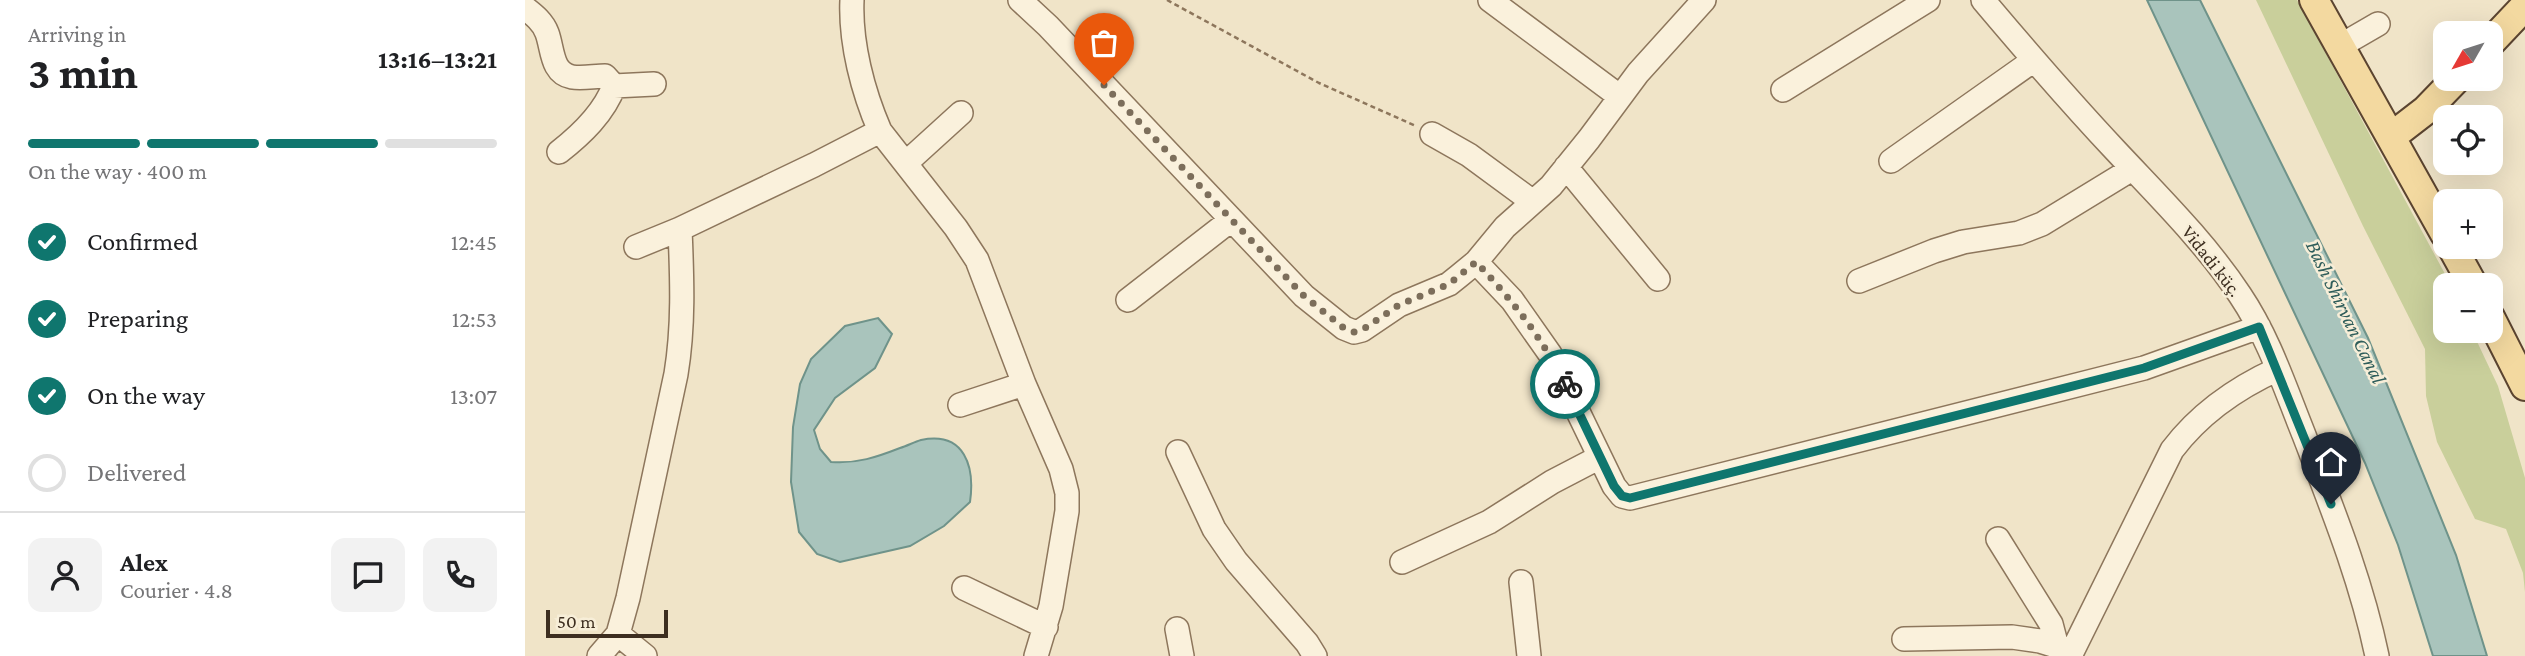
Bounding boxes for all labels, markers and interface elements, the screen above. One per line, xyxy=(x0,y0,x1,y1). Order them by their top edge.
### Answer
pin xyxy=(1074,13,1134,85)
text: Arriving in xyxy=(28,21,126,47)
north arrow xyxy=(2433,21,2503,91)
map controls xyxy=(2433,21,2503,343)
icon: bag xyxy=(1085,24,1123,62)
text: 13:16–13:21 xyxy=(378,45,497,74)
text: 3 min xyxy=(28,47,138,98)
button: locate xyxy=(2433,105,2503,175)
text: On the way · 400 m xyxy=(28,158,207,184)
button: + xyxy=(2433,189,2503,259)
street label: Vidadi küç. xyxy=(2178,221,2246,301)
icon: check xyxy=(28,223,66,261)
text: Confirmed xyxy=(87,227,198,256)
text: 12:45 xyxy=(451,229,497,255)
water label: Bash Shirvan Canal xyxy=(2301,236,2391,388)
button: − xyxy=(2433,273,2503,343)
icon: check xyxy=(28,300,66,338)
text: Preparing xyxy=(87,304,188,333)
text: 12:53 xyxy=(452,306,497,332)
courier xyxy=(1530,349,1600,419)
icon: bike xyxy=(1546,365,1584,403)
icon: check xyxy=(28,377,66,415)
text: On the way xyxy=(87,381,205,410)
text: 13:07 xyxy=(450,383,497,409)
pin xyxy=(2301,432,2361,504)
icon: home xyxy=(2312,443,2350,481)
text: Delivered xyxy=(87,458,186,487)
button: person xyxy=(28,538,102,612)
button: chat xyxy=(331,538,405,612)
button: phone xyxy=(423,538,497,612)
text: Alex xyxy=(120,548,168,577)
text: Courier · 4.8 xyxy=(120,577,233,603)
scale bar xyxy=(546,607,669,639)
text: 50 m xyxy=(557,611,596,632)

